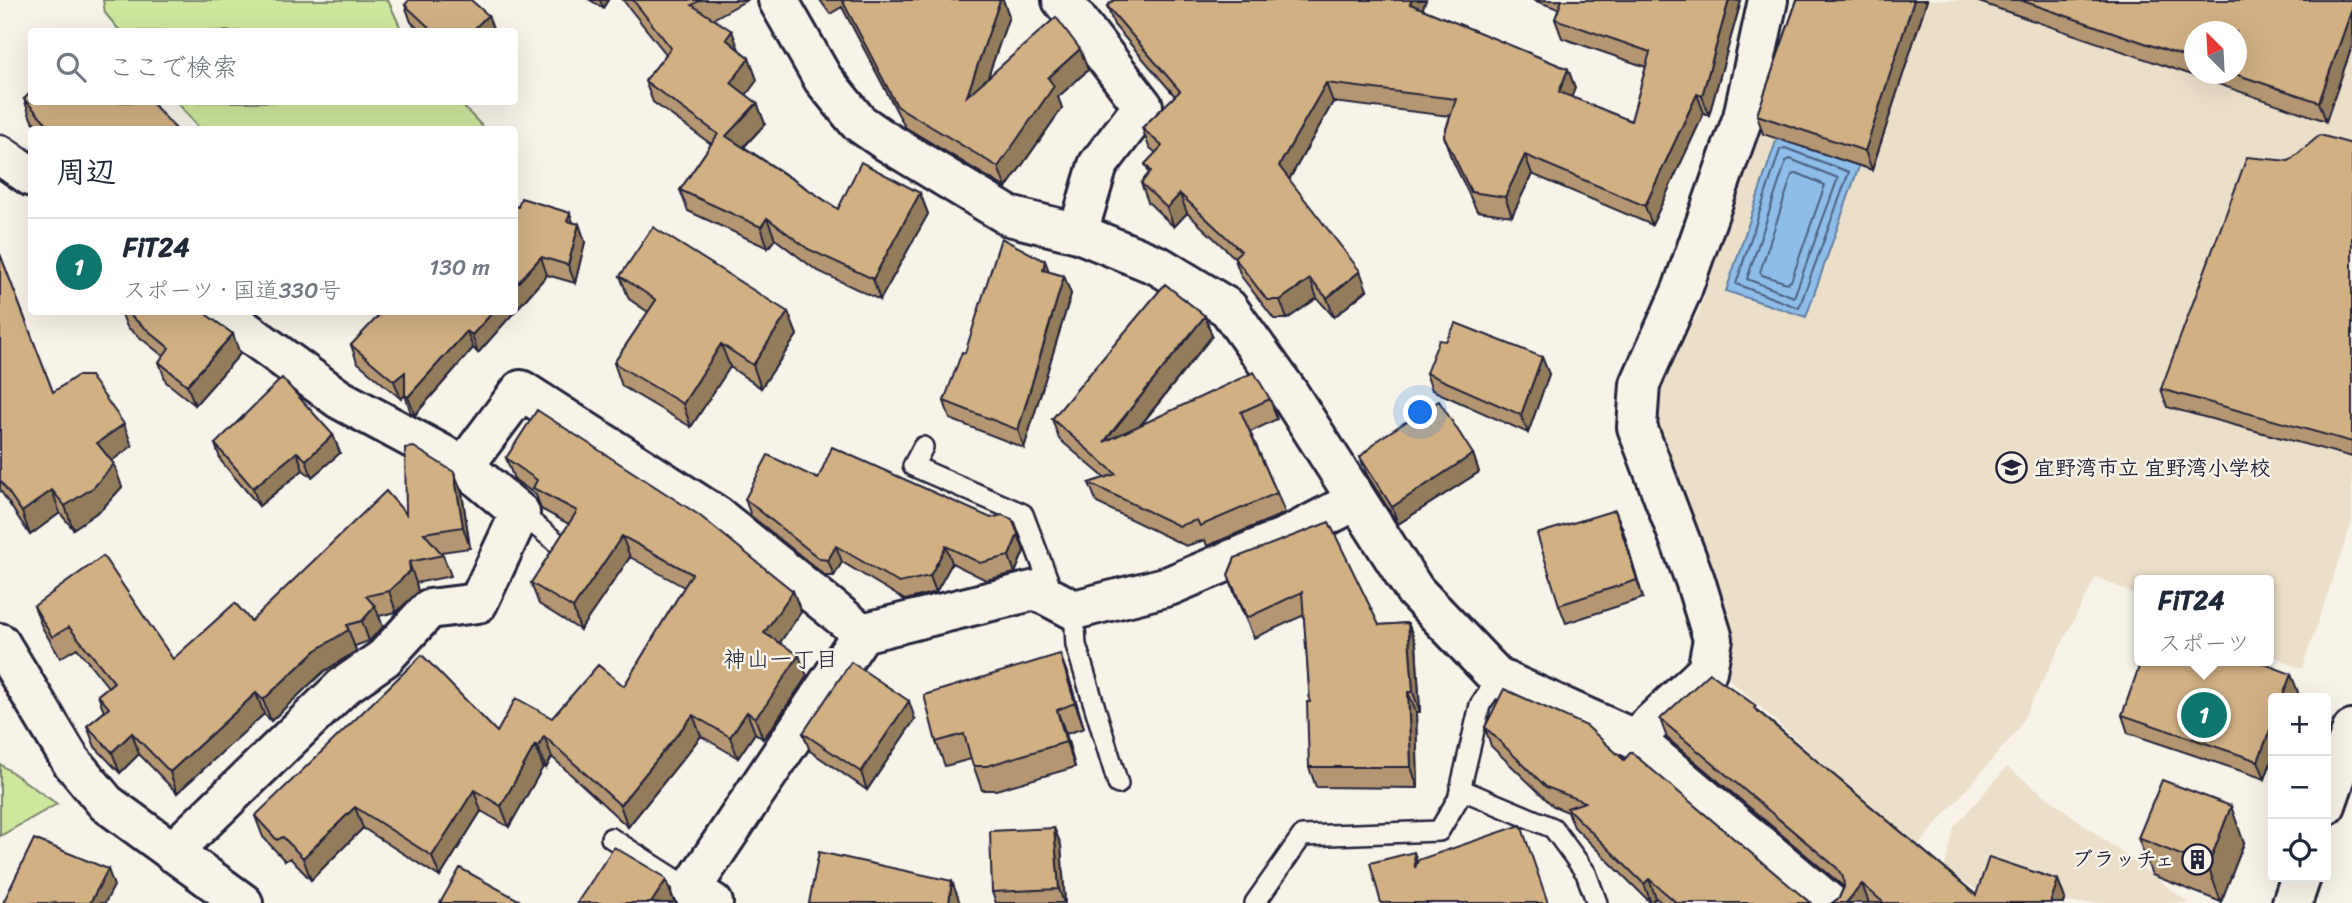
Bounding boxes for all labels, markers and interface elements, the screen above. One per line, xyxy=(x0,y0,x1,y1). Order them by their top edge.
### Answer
north arrow xyxy=(2184,21,2247,84)
search box xyxy=(28,28,518,105)
text: ここで検索 xyxy=(108,44,238,90)
icon: search xyxy=(52,48,90,86)
text: 周辺 xyxy=(56,145,116,199)
text: FiT24 xyxy=(123,224,189,270)
text: 1 xyxy=(74,247,84,288)
text: 130 m xyxy=(429,247,490,288)
text: スポーツ · 国道330号 xyxy=(123,270,341,311)
your location xyxy=(1403,395,1437,429)
place label: 宜野湾市立 宜野湾小学校 xyxy=(2034,449,2270,487)
school or university icon: 宜野湾市立 宜野湾小学校 xyxy=(1994,451,2028,485)
popup xyxy=(2134,575,2274,666)
text: FiT24 xyxy=(2158,577,2225,623)
text: スポーツ xyxy=(2158,623,2250,664)
district label: 神山一丁目 xyxy=(724,639,839,680)
pin: 1 xyxy=(2181,689,2227,741)
map controls xyxy=(2268,693,2331,882)
button: + xyxy=(2268,693,2331,756)
button: − xyxy=(2268,756,2331,819)
button: locate xyxy=(2268,819,2331,882)
place label: ブラッチェ xyxy=(2072,840,2175,878)
building icon: ブラッチェ xyxy=(2181,842,2215,876)

